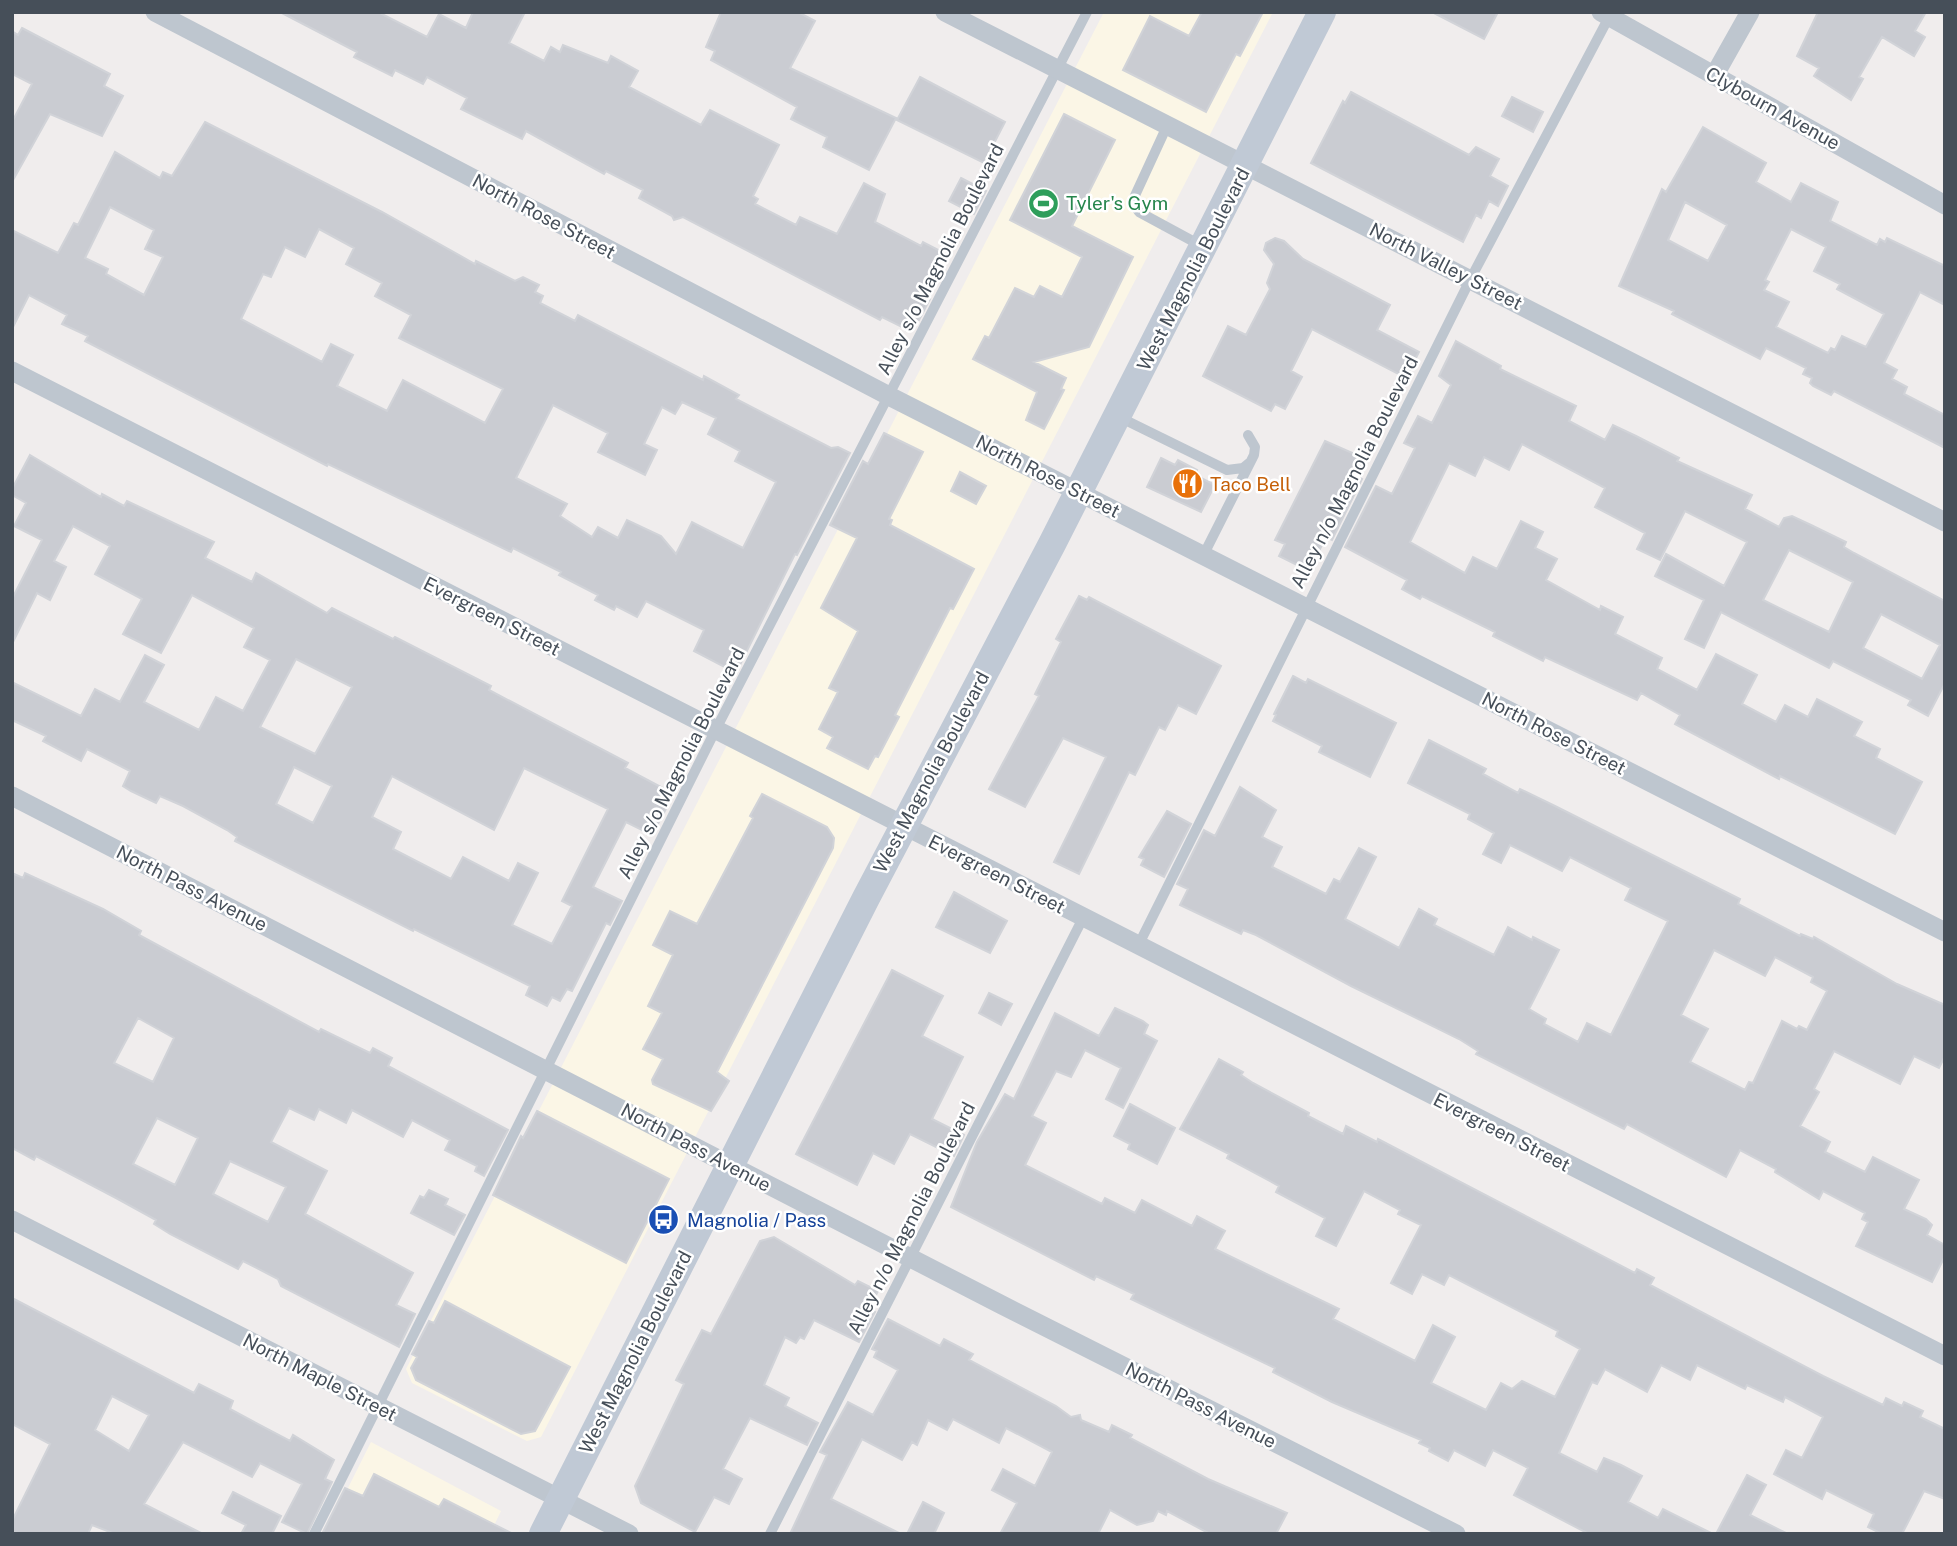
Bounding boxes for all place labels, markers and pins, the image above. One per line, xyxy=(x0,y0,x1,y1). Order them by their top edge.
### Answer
sports icon: Tyler's Gym xyxy=(1026,186,1060,220)
place label: Tyler's Gym xyxy=(1066,192,1168,214)
restaurant icon: Taco Bell xyxy=(1170,467,1204,501)
place label: Taco Bell xyxy=(1210,473,1291,495)
bus stop icon: Magnolia / Pass xyxy=(647,1203,681,1237)
place label: Magnolia / Pass xyxy=(687,1209,826,1231)

